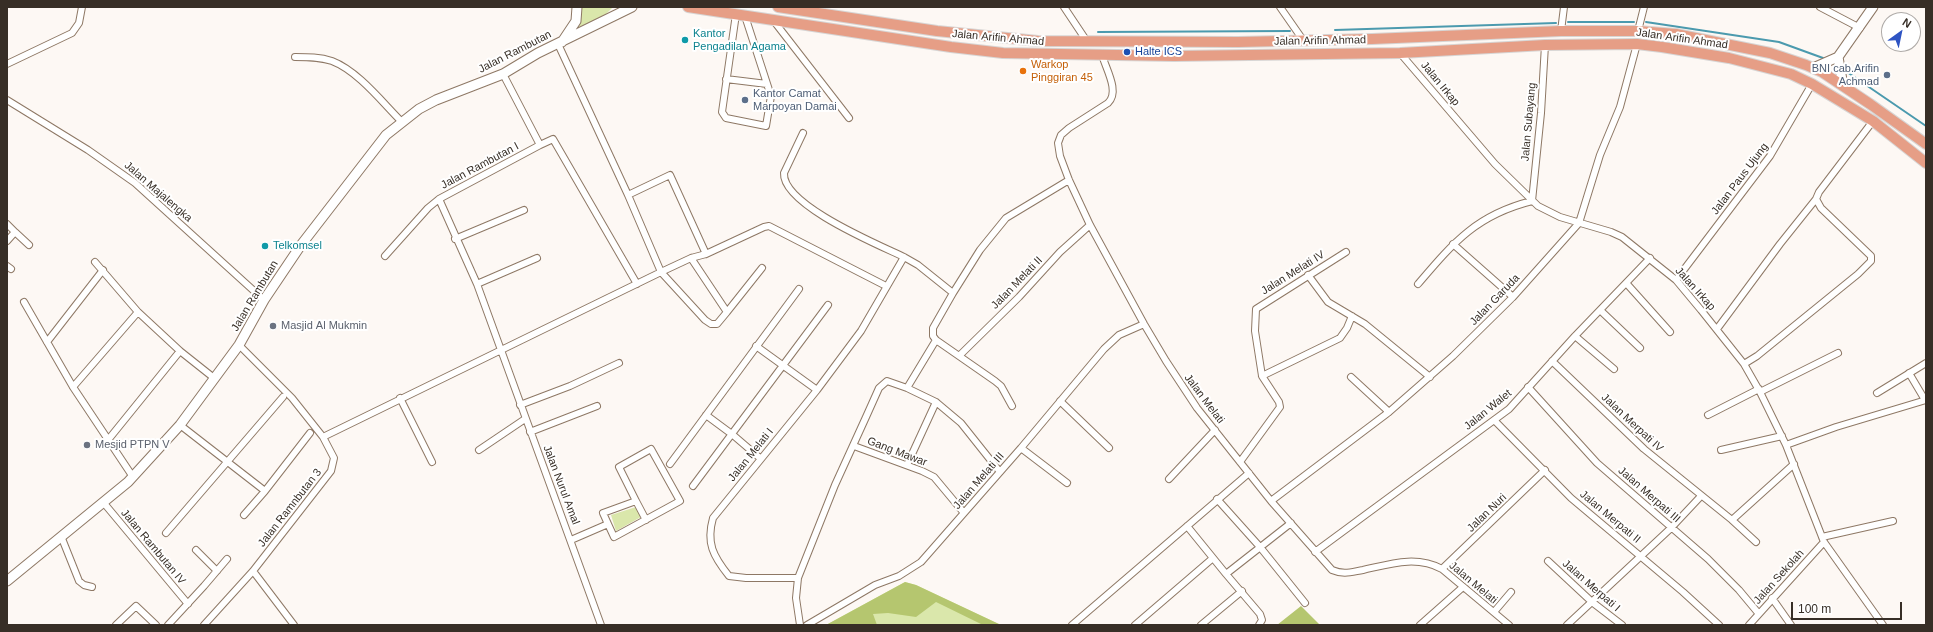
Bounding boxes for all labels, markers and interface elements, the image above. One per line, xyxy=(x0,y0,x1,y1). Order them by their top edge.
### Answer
north arrow xyxy=(1881,12,1921,52)
text: N xyxy=(1900,16,1914,30)
street label: Jalan Arifin Ahmad xyxy=(1635,26,1729,52)
place label: Kantor Pengadilan Agama xyxy=(693,27,786,53)
street label: Jalan Arifin Ahmad xyxy=(951,27,1045,49)
street label: Jalan Rambutan xyxy=(476,28,554,76)
street label: Jalan Arifin Ahmad xyxy=(1274,34,1366,48)
marker: Kantor Pengadilan Agama xyxy=(680,35,690,45)
place label: Halte ICS xyxy=(1135,45,1182,59)
marker: Halte ICS xyxy=(1122,47,1132,57)
place label: Warkop Pinggiran 45 xyxy=(1031,58,1093,84)
street label: Jalan Irkap xyxy=(1418,59,1462,109)
place label: BNI cab.Arifin Achmad xyxy=(1812,62,1879,88)
marker: Warkop Pinggiran 45 xyxy=(1018,66,1028,76)
marker: BNI cab.Arifin Achmad xyxy=(1882,70,1892,80)
street label: Jalan Subayang xyxy=(1519,82,1539,162)
place label: Kantor Camat Marpoyan Damai xyxy=(753,87,837,113)
marker: Kantor Camat Marpoyan Damai xyxy=(740,95,750,105)
street label: Jalan Rambutan I xyxy=(439,140,521,192)
street label: Jalan Paus Ujung xyxy=(1709,141,1771,217)
street label: Jalan Majalengka xyxy=(121,159,195,225)
place label: Telkomsel xyxy=(273,239,322,253)
marker: Telkomsel xyxy=(260,241,270,251)
street label: Jalan Melati IV xyxy=(1259,248,1327,298)
street label: Jalan Melati II xyxy=(989,254,1045,312)
street label: Jalan Rambutan xyxy=(229,258,281,334)
street label: Jalan Irkap xyxy=(1672,265,1718,313)
street label: Jalan Garuda xyxy=(1467,272,1523,328)
place label: Masjid Al Mukmin xyxy=(281,319,367,333)
marker: Masjid Al Mukmin xyxy=(268,321,278,331)
street label: Jalan Melati xyxy=(1181,372,1227,426)
street label: Jalan Walet xyxy=(1462,387,1514,433)
street label: Jalan Merpati IV xyxy=(1598,391,1666,455)
street label: Jalan Melati I xyxy=(725,426,777,484)
street label: Gang Mawar xyxy=(865,435,929,469)
place label: Mesjid PTPN V xyxy=(95,438,170,452)
marker: Mesjid PTPN V xyxy=(82,440,92,450)
street label: Jalan Nurul Amal xyxy=(540,444,582,526)
street label: Jalan Melati III xyxy=(951,450,1007,512)
street label: Jalan Merpati III xyxy=(1615,464,1683,526)
street label: Jalan Ramnbutan 3 xyxy=(255,466,325,550)
street label: Jalan Merpati II xyxy=(1577,488,1643,546)
street label: Jalan Nuri xyxy=(1465,491,1509,535)
street label: Jalan Rambutan IV xyxy=(118,507,188,587)
street label: Jalan Sekolah xyxy=(1751,547,1807,607)
street label: Jalan Merpati I xyxy=(1559,557,1623,615)
street label: Jalan Melati xyxy=(1446,559,1500,607)
scale bar xyxy=(1793,594,1904,620)
text: 100 m xyxy=(1798,602,1831,616)

